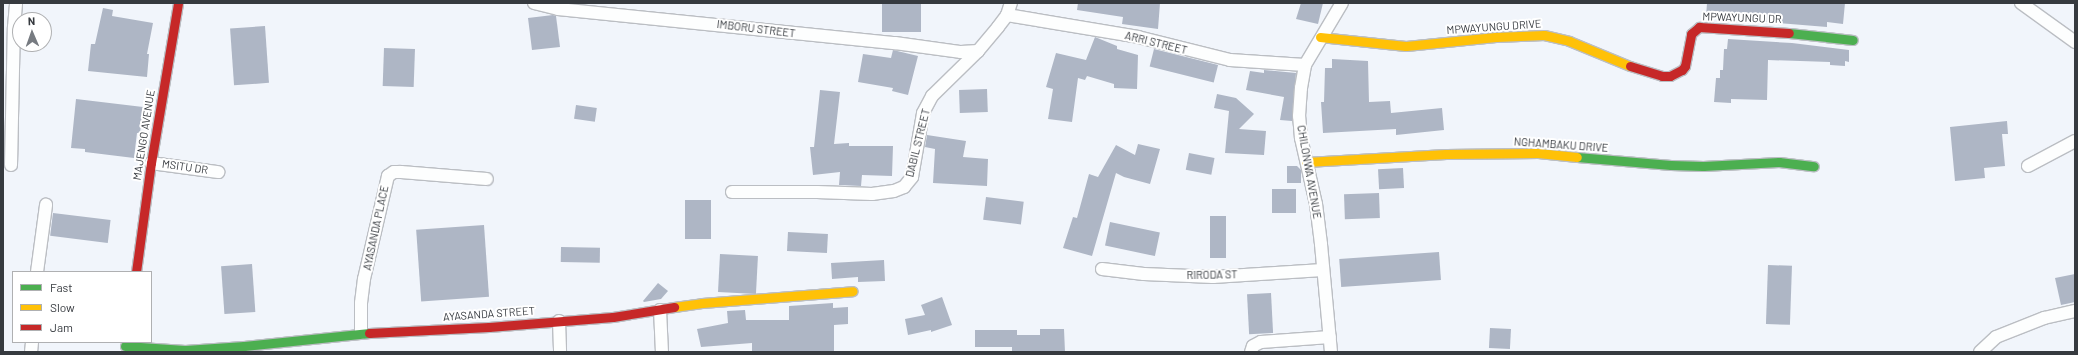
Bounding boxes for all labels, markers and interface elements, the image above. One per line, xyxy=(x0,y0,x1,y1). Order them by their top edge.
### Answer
street label: MPWAYUNGU DR xyxy=(1702,10,1782,26)
north arrow xyxy=(12,12,52,52)
text: N xyxy=(28,14,35,27)
street label: MPWAYUNGU DRIVE xyxy=(1446,17,1542,37)
street label: IMBORU STREET xyxy=(716,18,796,40)
street label: ARRI STREET xyxy=(1123,29,1189,57)
street label: MAJENGO AVENUE xyxy=(130,89,158,181)
street label: DABIL STREET xyxy=(903,107,933,179)
street label: CHILONWA AVENUE xyxy=(1294,124,1324,220)
street label: NGHAMBAKU DRIVE xyxy=(1513,135,1609,155)
street label: MSITU DR xyxy=(161,157,209,177)
street label: AYASANDA PLACE xyxy=(361,184,391,272)
street label: RIRODA ST xyxy=(1186,268,1238,282)
legend xyxy=(12,271,152,343)
text: Fast xyxy=(50,280,73,294)
text: Slow xyxy=(50,300,75,314)
street label: AYASANDA STREET xyxy=(443,304,535,324)
text: Jam xyxy=(50,320,73,334)

